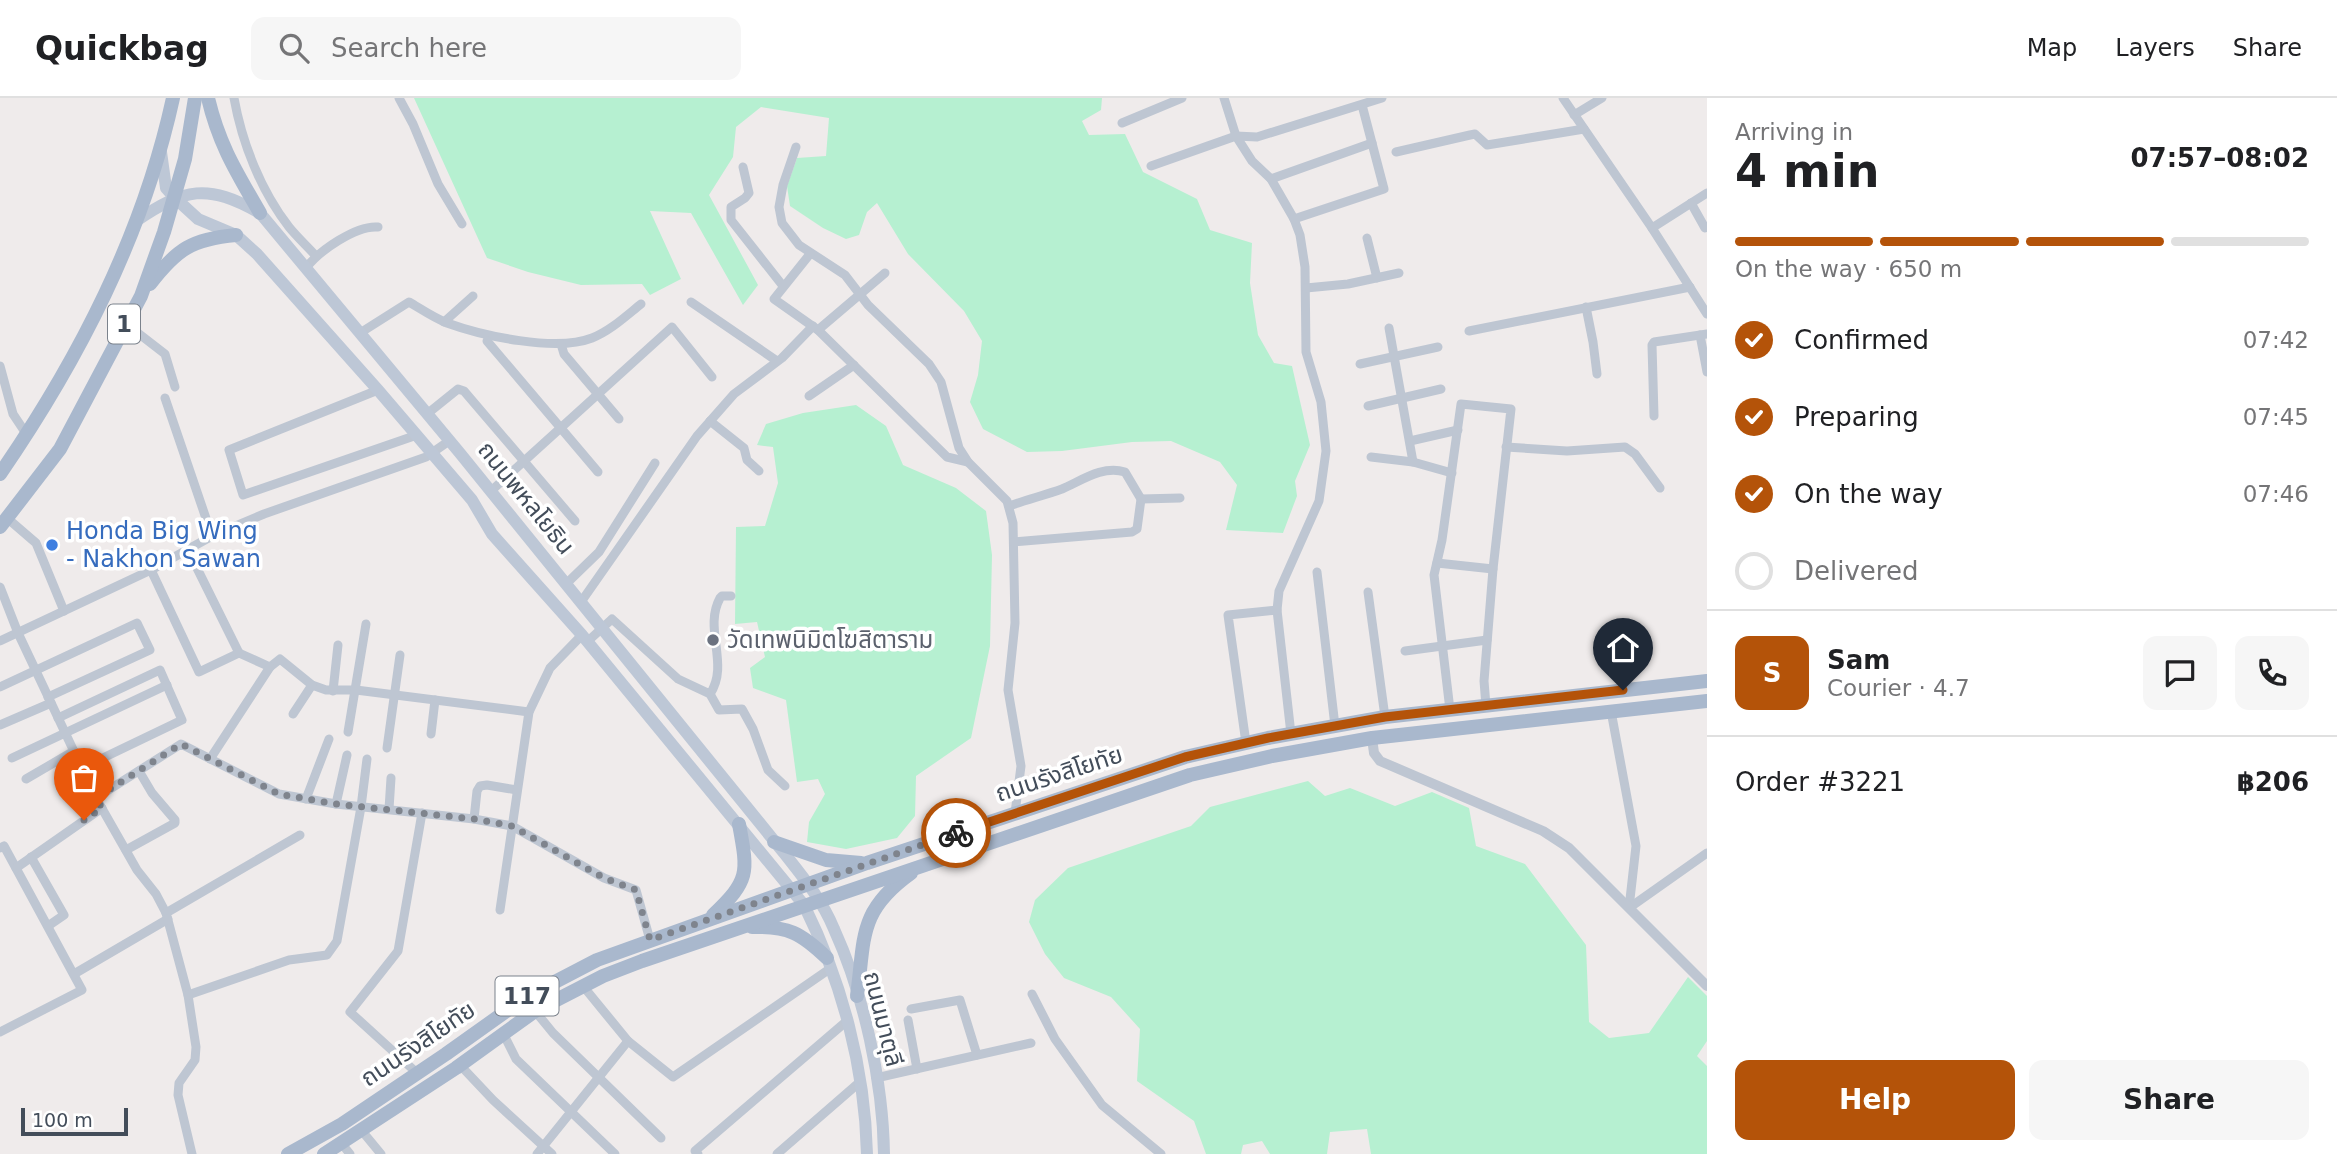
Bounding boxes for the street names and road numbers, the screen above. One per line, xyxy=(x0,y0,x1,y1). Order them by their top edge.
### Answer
road number: 1 xyxy=(108,304,140,344)
street label: ถนนพหลโยธิน xyxy=(472,436,580,560)
street label: ถนนรังสิโยทัย xyxy=(992,740,1126,808)
street label: ถนนมาตุลี xyxy=(857,968,908,1070)
road number: 117 xyxy=(496,976,558,1015)
street label: ถนนรังสิโยทัย xyxy=(355,995,481,1093)

